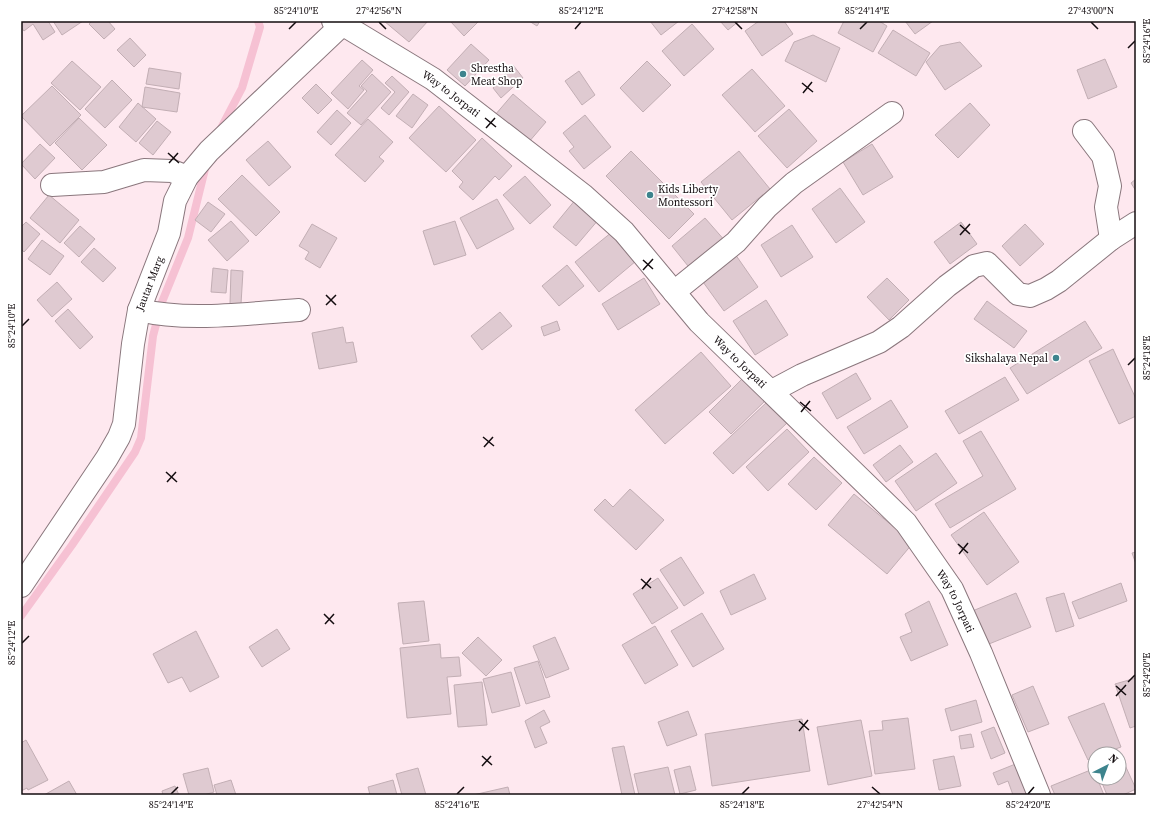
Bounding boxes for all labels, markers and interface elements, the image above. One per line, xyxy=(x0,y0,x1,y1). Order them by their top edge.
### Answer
text: 85°24'10"E xyxy=(274,4,318,17)
text: 27°42'56"N xyxy=(356,4,402,17)
text: 85°24'12"E xyxy=(559,4,603,17)
text: 27°42'58"N xyxy=(712,4,758,17)
text: 85°24'14"E xyxy=(845,4,889,17)
text: 27°43'00"N xyxy=(1068,4,1114,17)
text: 85°24'16"E xyxy=(1140,19,1153,63)
place label: Shrestha Meat Shop xyxy=(471,61,522,89)
street label: Way to Jorpati xyxy=(419,67,483,120)
marker: Shrestha Meat Shop xyxy=(458,69,468,79)
place label: Kids Liberty Montessori xyxy=(658,182,718,210)
marker: Kids Liberty Montessori xyxy=(645,190,655,200)
street label: Jautar Marg xyxy=(132,253,167,314)
text: 85°24'10"E xyxy=(5,304,18,348)
street label: Way to Jorpati xyxy=(710,332,770,391)
text: 85°24'18"E xyxy=(1140,336,1153,380)
place label: Sikshalaya Nepal xyxy=(965,351,1048,366)
marker: Sikshalaya Nepal xyxy=(1051,353,1061,363)
street label: Way to Jorpati xyxy=(933,566,978,635)
text: 85°24'12"E xyxy=(5,621,18,665)
text: 85°24'20"E xyxy=(1140,653,1153,697)
north arrow xyxy=(1087,746,1127,786)
text: N xyxy=(1105,751,1121,767)
text: 85°24'14"E xyxy=(149,798,193,811)
text: 85°24'16"E xyxy=(435,798,479,811)
text: 85°24'18"E xyxy=(720,798,764,811)
text: 27°42'54"N xyxy=(857,798,903,811)
text: 85°24'20"E xyxy=(1006,798,1050,811)

